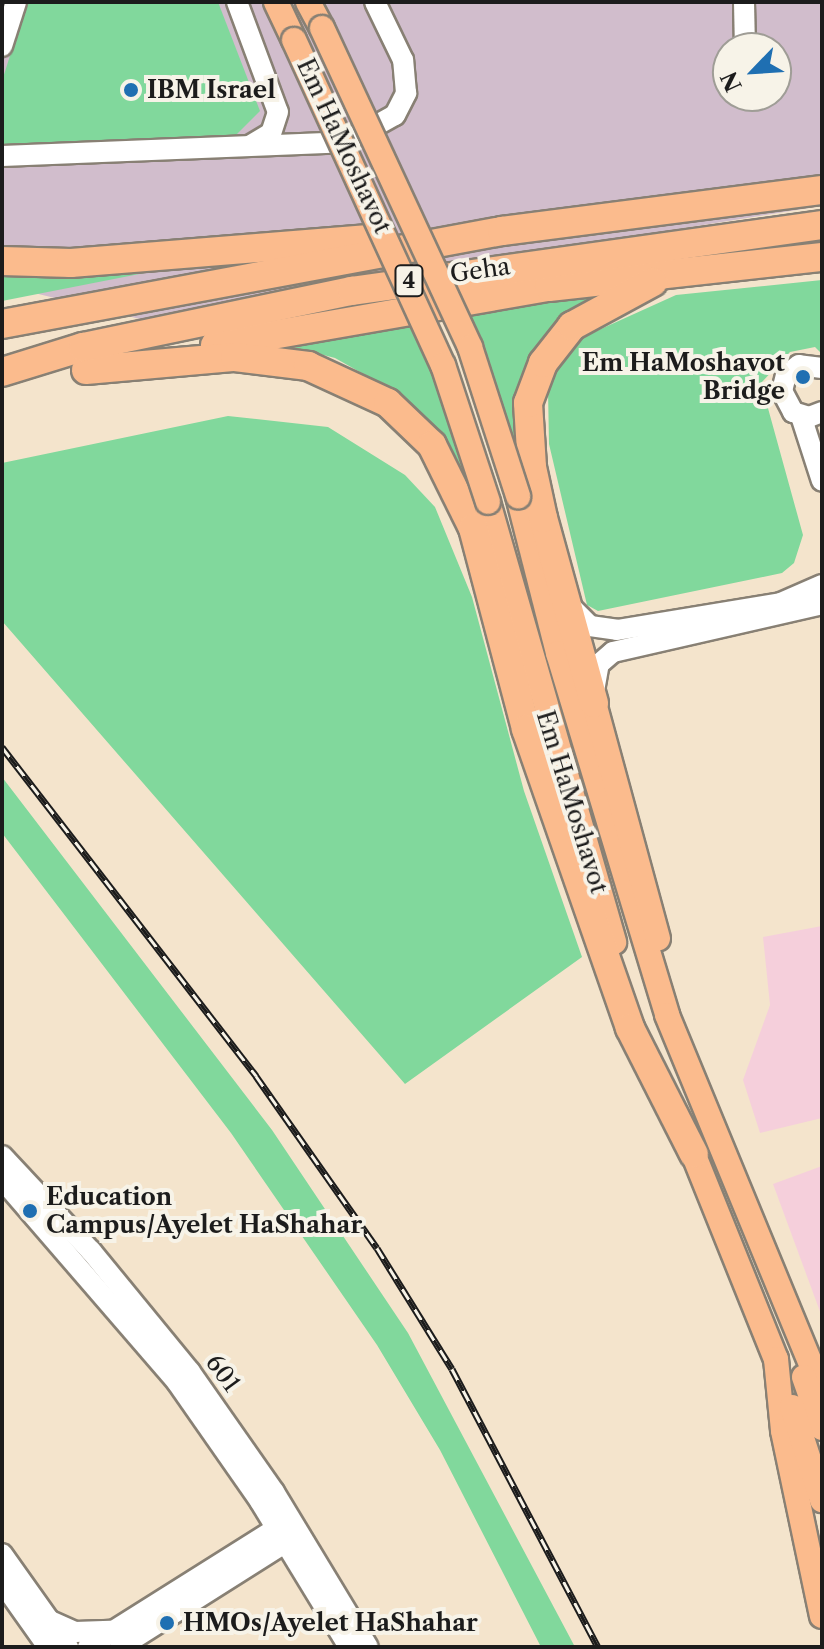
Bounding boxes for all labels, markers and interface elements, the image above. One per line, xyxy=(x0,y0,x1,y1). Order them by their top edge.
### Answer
north arrow xyxy=(712,32,792,112)
street label: Em HaMoshavot xyxy=(291,54,397,238)
text: N xyxy=(715,67,748,96)
place label: IBM Israel xyxy=(147,76,276,104)
marker: IBM Israel xyxy=(122,81,140,99)
street label: Geha xyxy=(448,252,512,288)
road number: 4 xyxy=(393,263,425,299)
place label: Em HaMoshavot Bridge xyxy=(582,349,785,405)
marker: Em HaMoshavot Bridge xyxy=(792,366,814,388)
street label: Em HaMoshavot xyxy=(530,707,614,897)
place label: Education Campus/Ayelet HaShahar xyxy=(46,1183,362,1239)
marker: Education Campus/Ayelet HaShahar xyxy=(21,1202,39,1220)
street label: 601 xyxy=(200,1349,246,1397)
place label: HMOs/Ayelet HaShahar xyxy=(183,1609,478,1637)
marker: HMOs/Ayelet HaShahar xyxy=(158,1614,176,1632)

